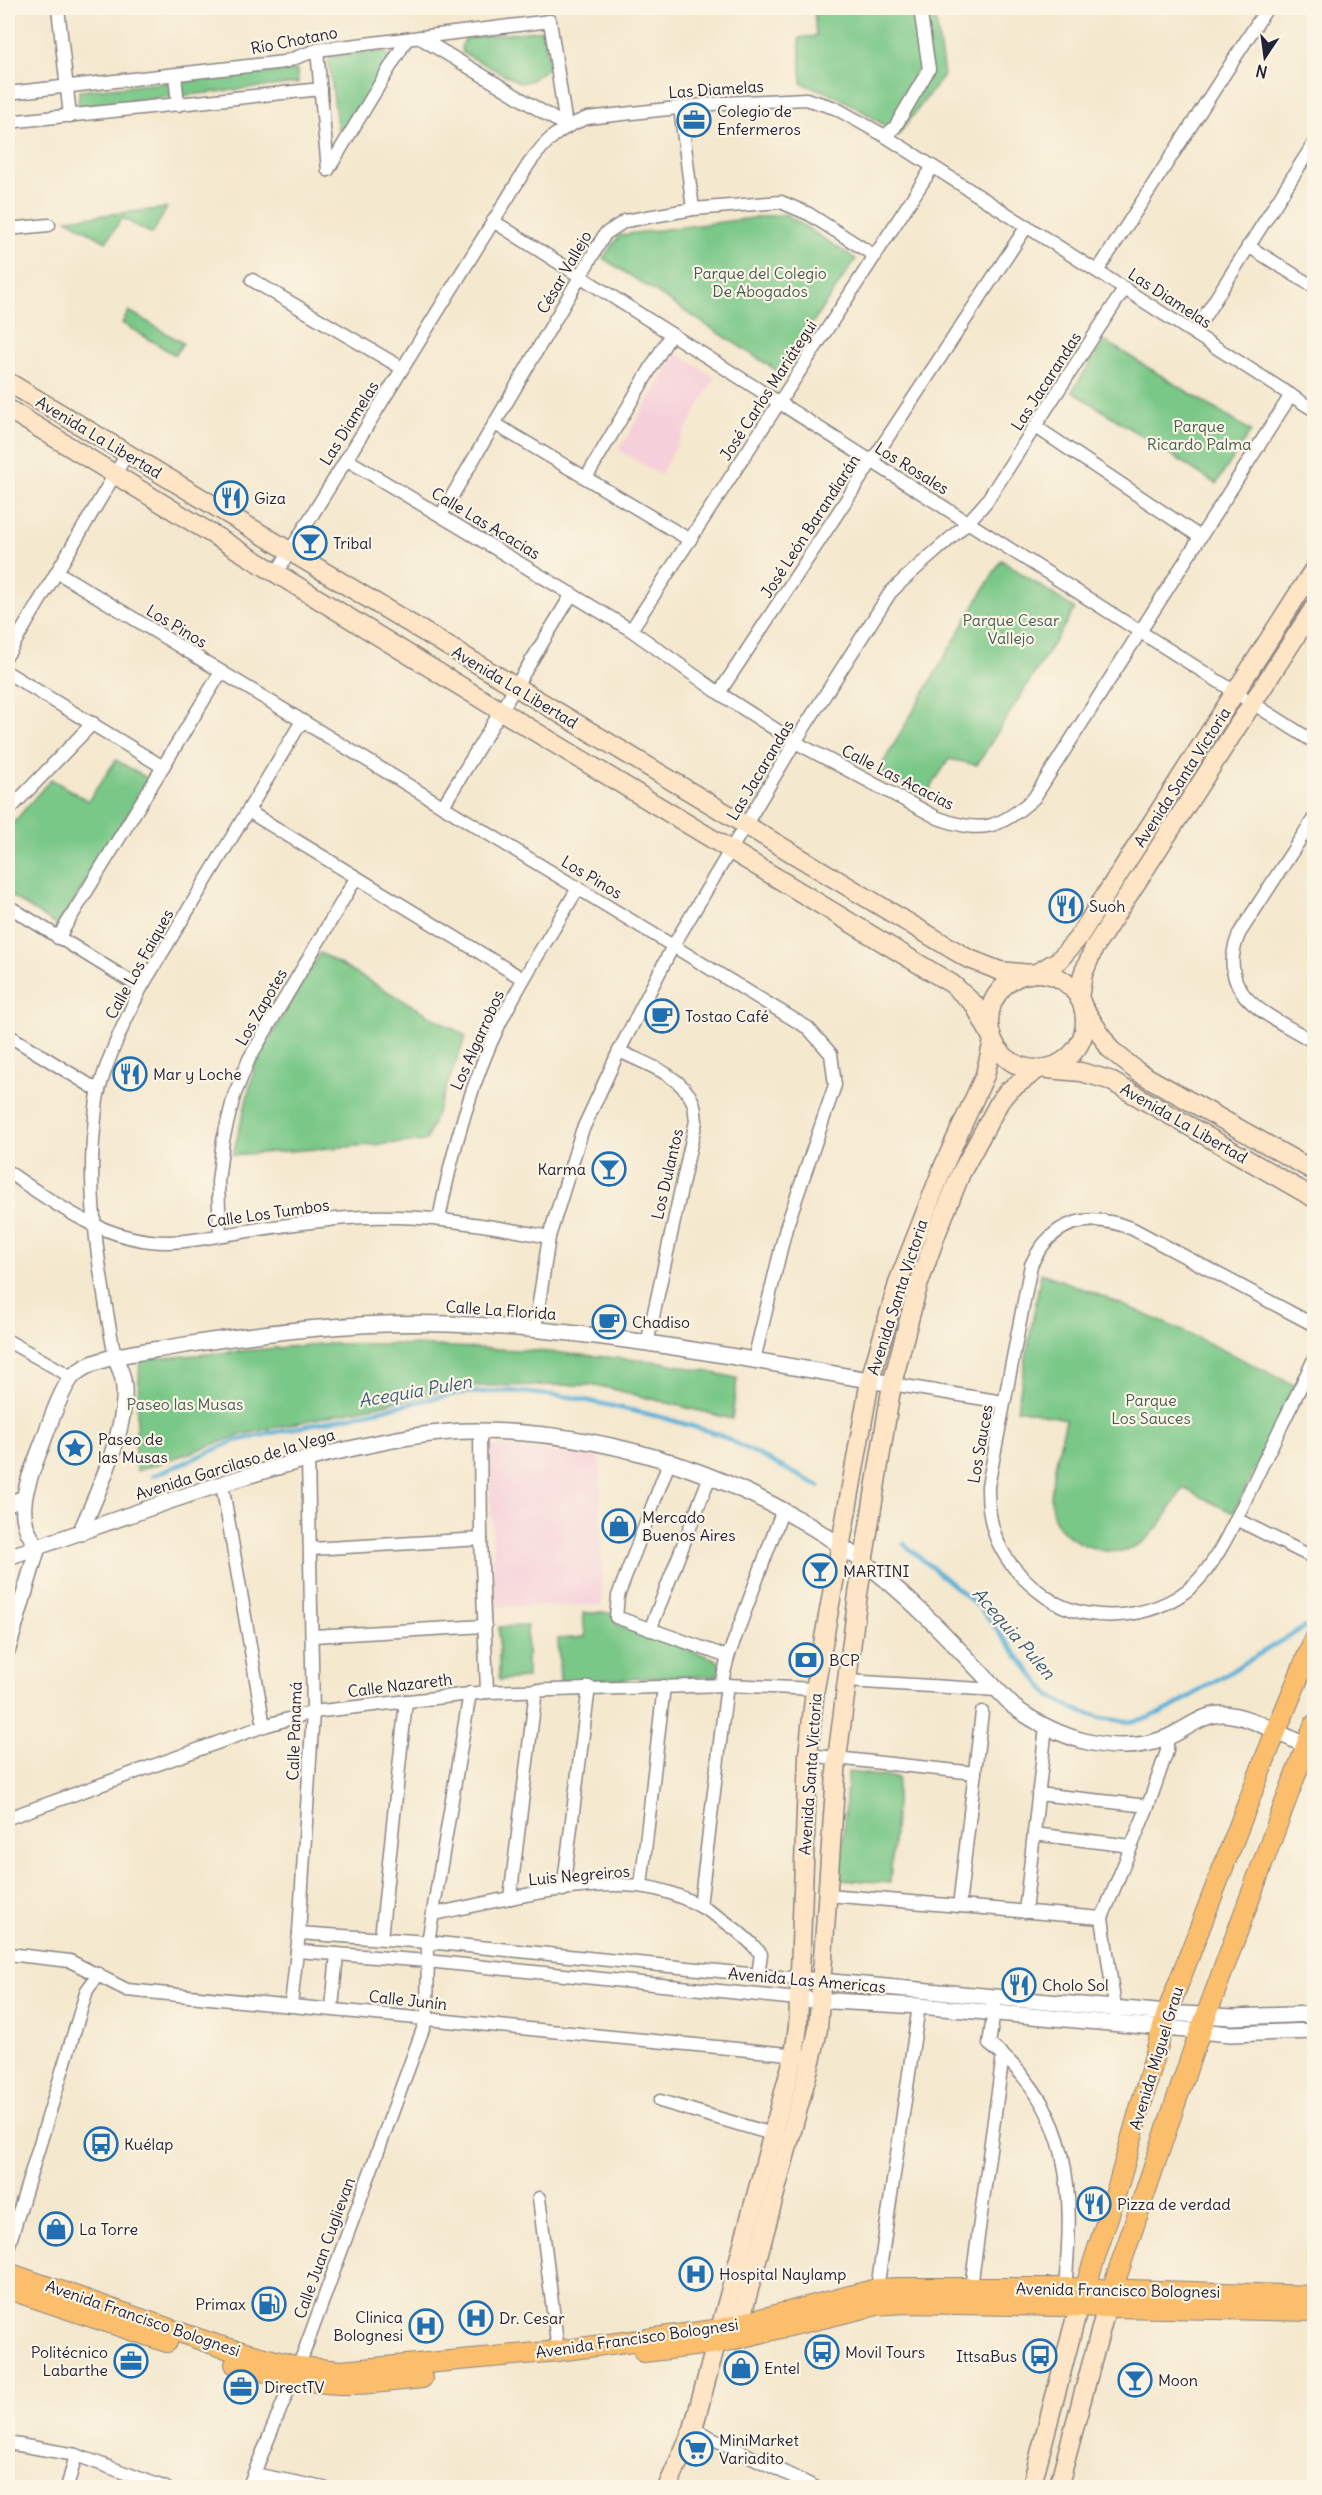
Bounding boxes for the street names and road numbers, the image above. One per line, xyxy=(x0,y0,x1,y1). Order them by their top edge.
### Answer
street label: Río Chotano xyxy=(249,22,339,58)
street label: Las Diamelas xyxy=(668,76,764,102)
street label: César Vallejo xyxy=(532,227,596,317)
street label: Las Diamelas xyxy=(1124,264,1216,332)
street label: José Carlos Mariátegui xyxy=(715,316,821,464)
street label: Las Jacarandas xyxy=(1007,328,1085,434)
street label: Las Diamelas xyxy=(315,377,383,469)
street label: Avenida La Libertad xyxy=(32,391,166,483)
street label: Los Rosales xyxy=(871,437,953,499)
street label: José León Barandiarán xyxy=(756,451,864,601)
street label: Calle Las Acacias xyxy=(428,483,544,563)
street label: Los Pinos xyxy=(143,600,211,652)
street label: Avenida La Libertad xyxy=(448,641,582,733)
street label: Avenida Santa Victoria xyxy=(1129,703,1235,851)
street label: Las Jacarandas xyxy=(722,716,798,824)
street label: Calle Las Acacias xyxy=(838,740,958,814)
street label: Los Pinos xyxy=(558,851,626,903)
street label: Calle Los Faiques xyxy=(100,905,178,1023)
street label: Los Zapotes xyxy=(231,965,291,1049)
street label: Los Algarrobos xyxy=(446,987,508,1093)
street label: Avenida La Libertad xyxy=(1117,1078,1251,1168)
street label: Los Dulantos xyxy=(647,1127,687,1221)
street label: Calle Los Tumbos xyxy=(205,1195,331,1231)
street label: Avenida Santa Victoria xyxy=(862,1217,932,1377)
street label: Calle La Florida xyxy=(445,1296,557,1324)
street label: Los Sauces xyxy=(963,1403,997,1485)
street label: Avenida Garcilaso de la Vega xyxy=(133,1424,337,1504)
street label: Calle Nazareth xyxy=(347,1669,453,1701)
street label: Calle Panamá xyxy=(282,1681,306,1781)
street label: Avenida Santa Victoria xyxy=(794,1692,826,1856)
street label: Luis Negreiros xyxy=(527,1861,631,1889)
street label: Avenida Las Americas xyxy=(727,1963,887,1997)
street label: Avenida Miguel Grau xyxy=(1125,1984,1187,2132)
street label: Calle Junín xyxy=(368,1986,448,2014)
street label: Calle Juan Cuglievan xyxy=(289,2175,359,2321)
street label: Avenida Francisco Bolognesi xyxy=(43,2275,243,2361)
street label: Avenida Francisco Bolognesi xyxy=(1016,2278,1220,2302)
street label: Avenida Francisco Bolognesi xyxy=(534,2314,740,2362)

